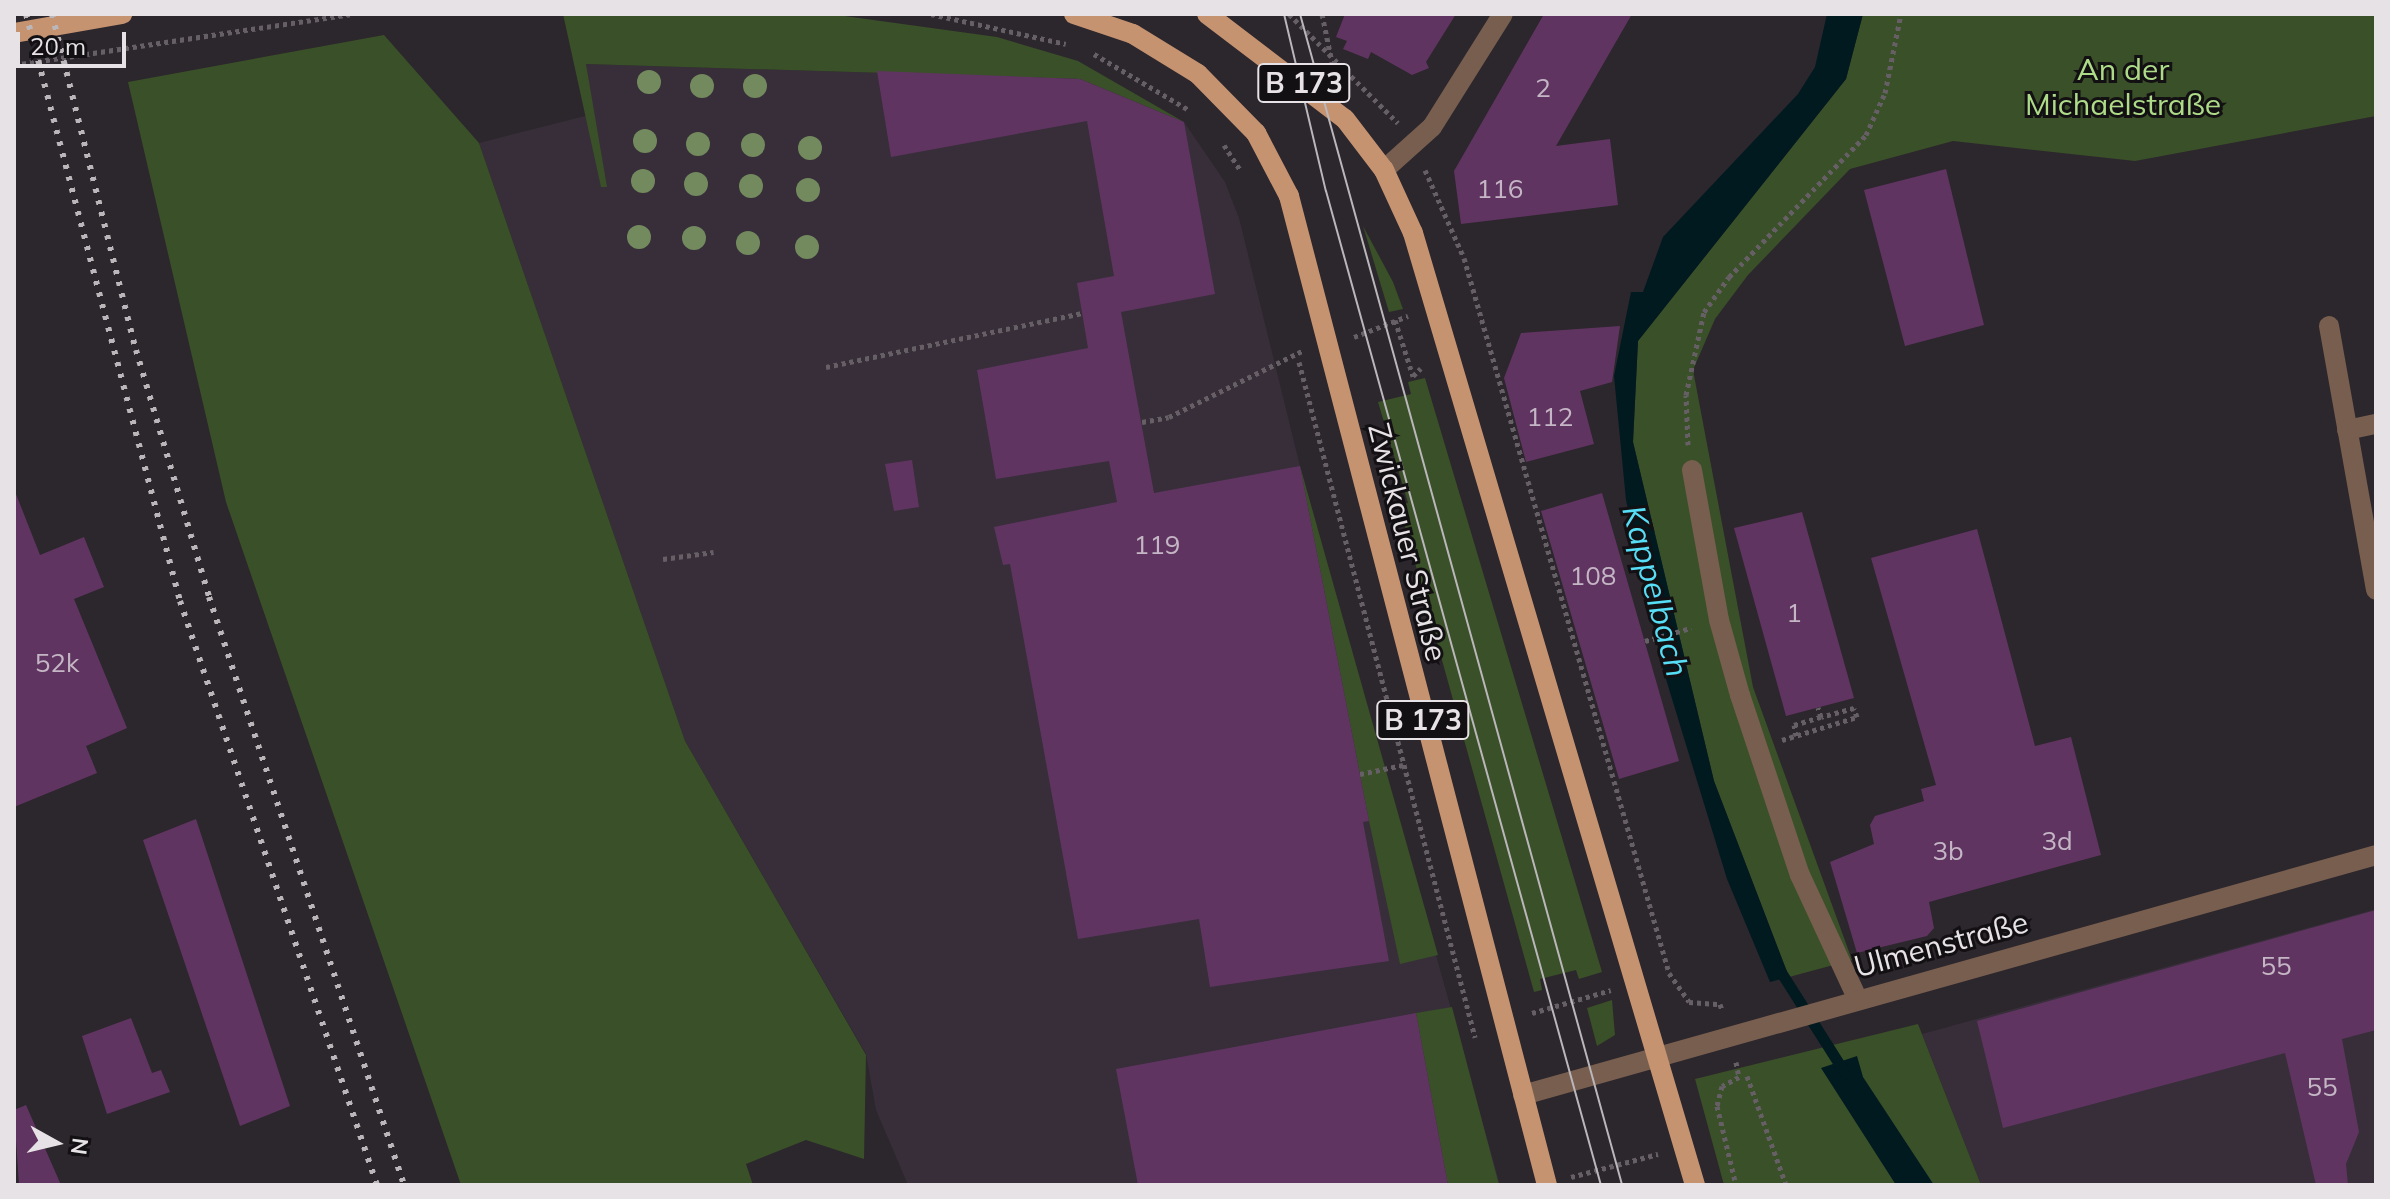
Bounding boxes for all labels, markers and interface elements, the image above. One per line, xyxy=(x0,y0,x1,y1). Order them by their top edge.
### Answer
scale bar xyxy=(20,16,130,66)
text: 20 m xyxy=(30,31,86,61)
park label: An der Michaelstraße xyxy=(2025,51,2221,122)
road number: B 173 xyxy=(1256,59,1352,107)
house number: 2 xyxy=(1535,72,1551,104)
house number: 116 xyxy=(1477,173,1523,205)
house number: 112 xyxy=(1527,401,1573,433)
street label: Zwickauer Straße xyxy=(1361,419,1455,665)
water label: Kappelbach xyxy=(1615,501,1697,681)
house number: 119 xyxy=(1134,529,1180,561)
house number: 108 xyxy=(1570,560,1616,592)
house number: 1 xyxy=(1786,597,1802,629)
house number: 52k xyxy=(35,647,79,679)
road number: B 173 xyxy=(1375,696,1471,744)
house number: 3d xyxy=(2041,825,2073,857)
house number: 3b xyxy=(1932,835,1964,867)
street label: Ulmenstraße xyxy=(1850,904,2032,984)
house number: 55 xyxy=(2260,950,2292,982)
house number: 55 xyxy=(2306,1071,2338,1103)
north arrow xyxy=(16,1103,96,1183)
text: N xyxy=(65,1136,95,1157)

